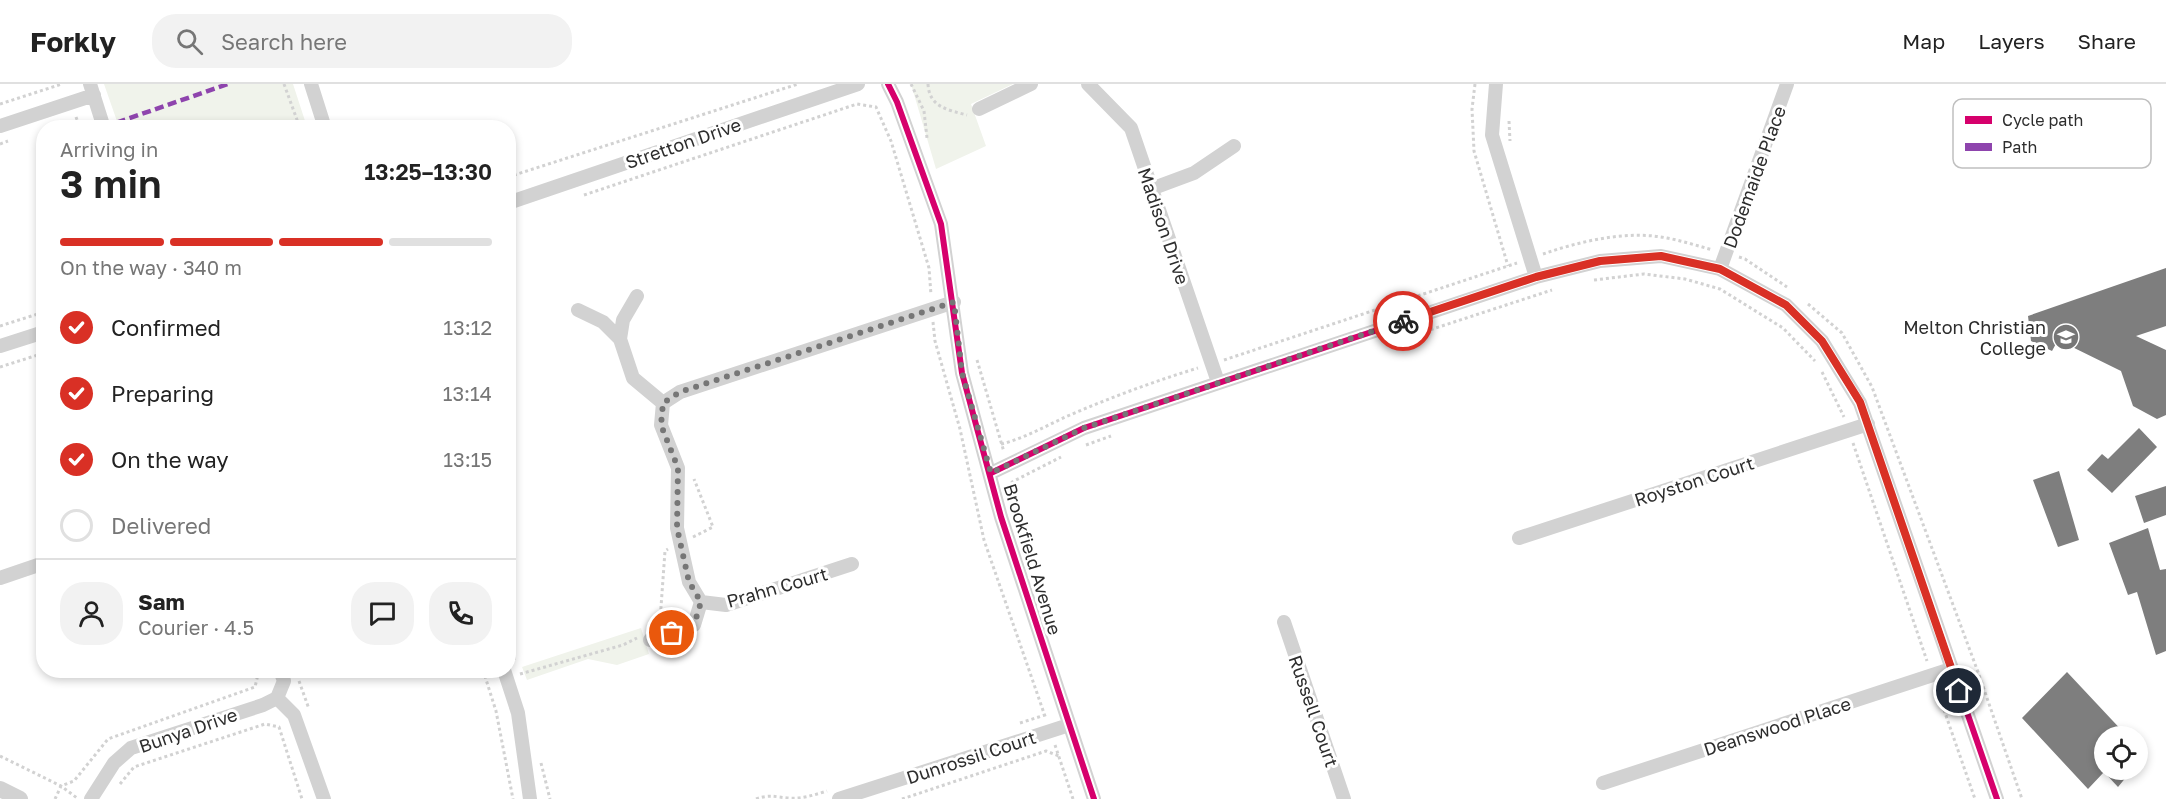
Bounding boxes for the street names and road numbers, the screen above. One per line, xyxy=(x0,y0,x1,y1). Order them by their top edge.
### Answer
street label: Dodemaide Place xyxy=(1718,103,1790,251)
street label: Stretton Drive xyxy=(622,113,744,173)
street label: Madison Drive xyxy=(1134,165,1194,287)
street label: Royston Court xyxy=(1632,451,1756,511)
street label: Brookfield Avenue xyxy=(999,481,1067,637)
street label: Prahn Court xyxy=(724,562,830,612)
street label: Russell Court xyxy=(1285,652,1343,770)
street label: Deanswood Place xyxy=(1701,692,1853,760)
street label: Bunya Drive xyxy=(136,703,240,757)
street label: Dunrossil Court xyxy=(903,726,1039,788)

